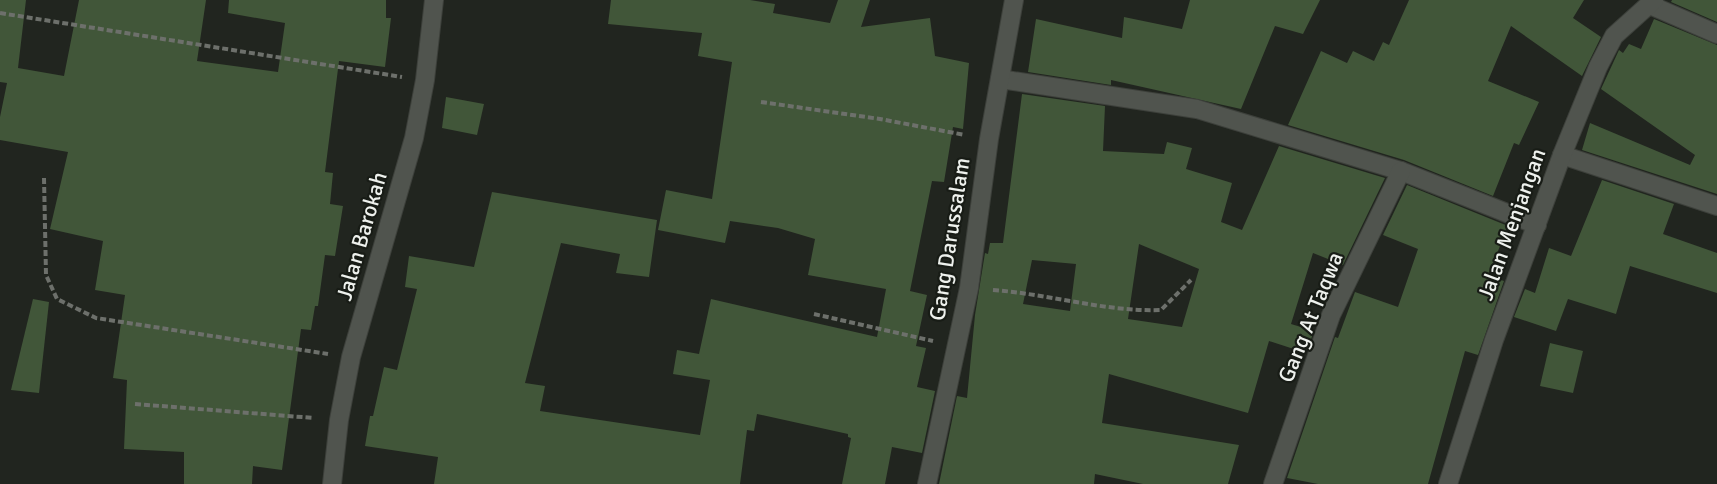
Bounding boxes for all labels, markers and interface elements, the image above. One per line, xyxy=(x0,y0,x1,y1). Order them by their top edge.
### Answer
street label: Jalan Menjangan xyxy=(1471,144,1551,304)
street label: Gang Darussalam xyxy=(923,156,976,323)
street label: Jalan Barokah xyxy=(330,169,393,304)
street label: Gang At Taqwa xyxy=(1272,248,1349,386)

